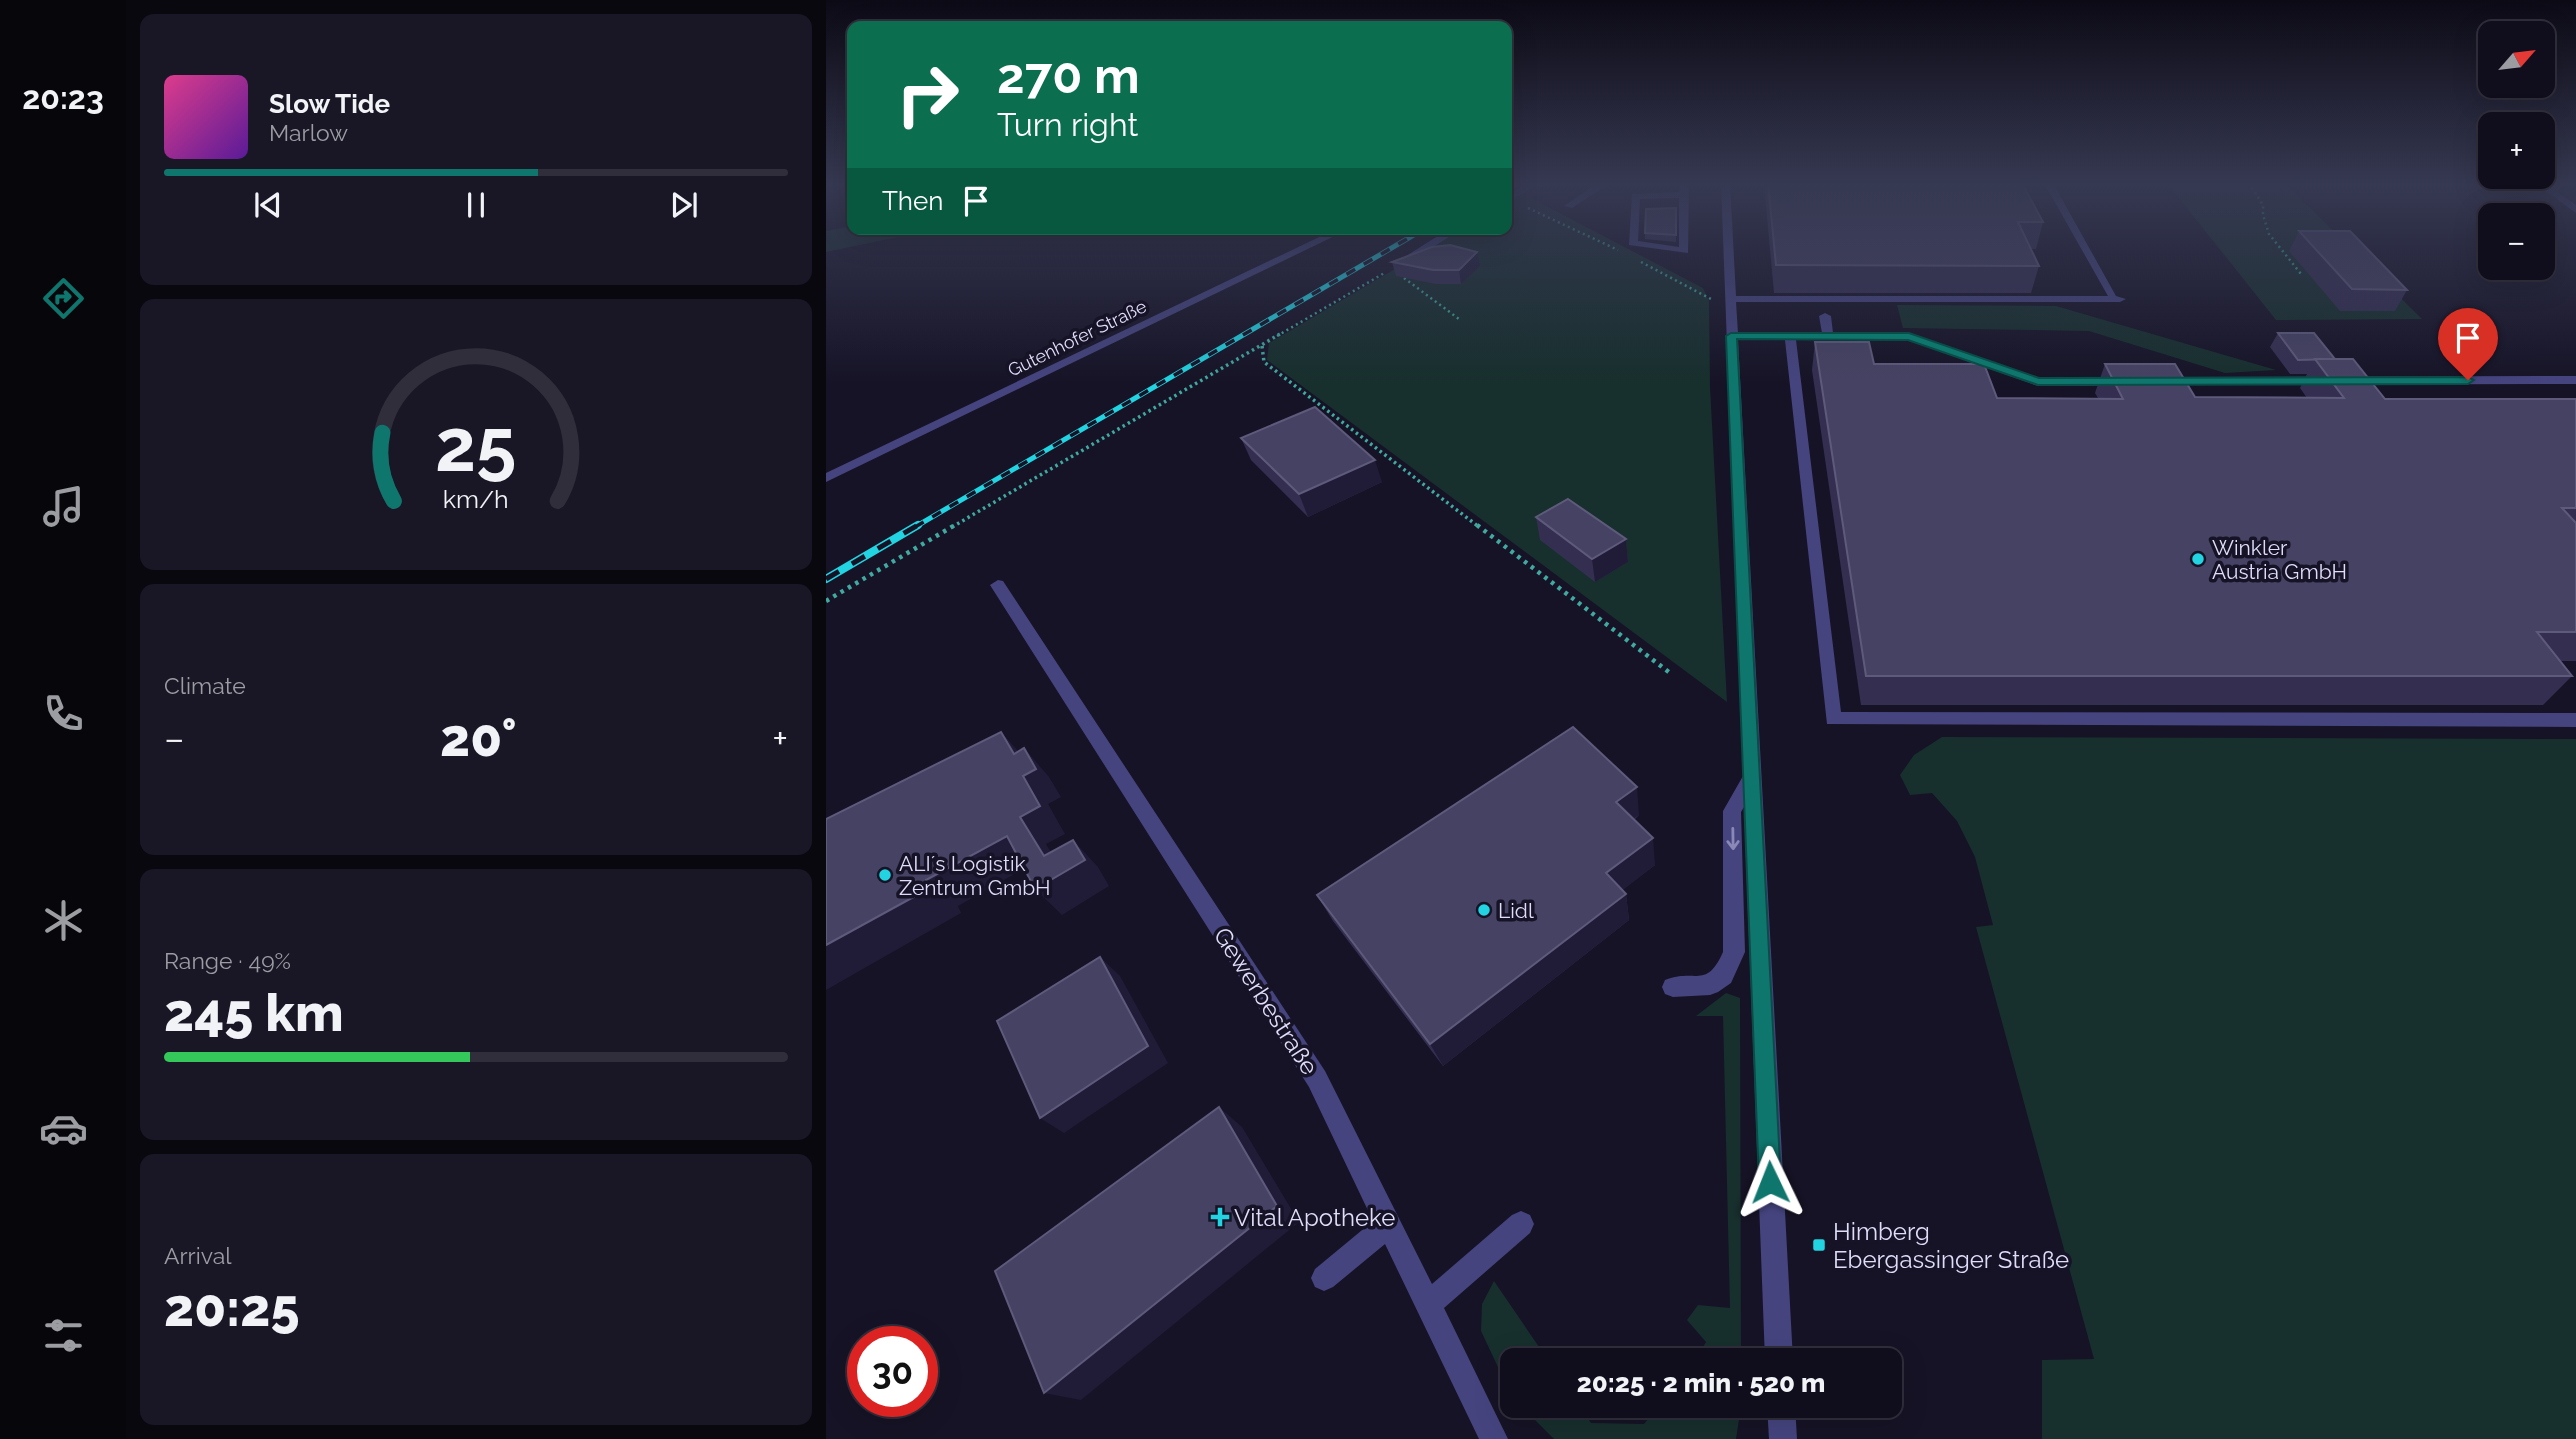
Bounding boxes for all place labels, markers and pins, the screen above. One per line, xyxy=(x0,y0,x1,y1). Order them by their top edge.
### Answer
pin xyxy=(2438,308,2498,380)
place label: Winkler Austria GmbH xyxy=(2212,535,2347,584)
marker: Winkler Austria GmbH xyxy=(2190,551,2206,567)
place label: ALI´s Logistik Zentrum GmbH xyxy=(899,851,1051,900)
marker: ALI´s Logistik Zentrum GmbH xyxy=(877,867,893,883)
place label: Lidl xyxy=(1498,898,1534,923)
marker: Lidl xyxy=(1476,902,1492,918)
place label: Vital Apotheke xyxy=(1234,1203,1395,1232)
marker: Vital Apotheke xyxy=(1212,1209,1228,1225)
place label: Himberg Ebergassinger Straße xyxy=(1833,1217,2069,1274)
marker: Himberg Ebergassinger Straße xyxy=(1811,1237,1827,1253)

